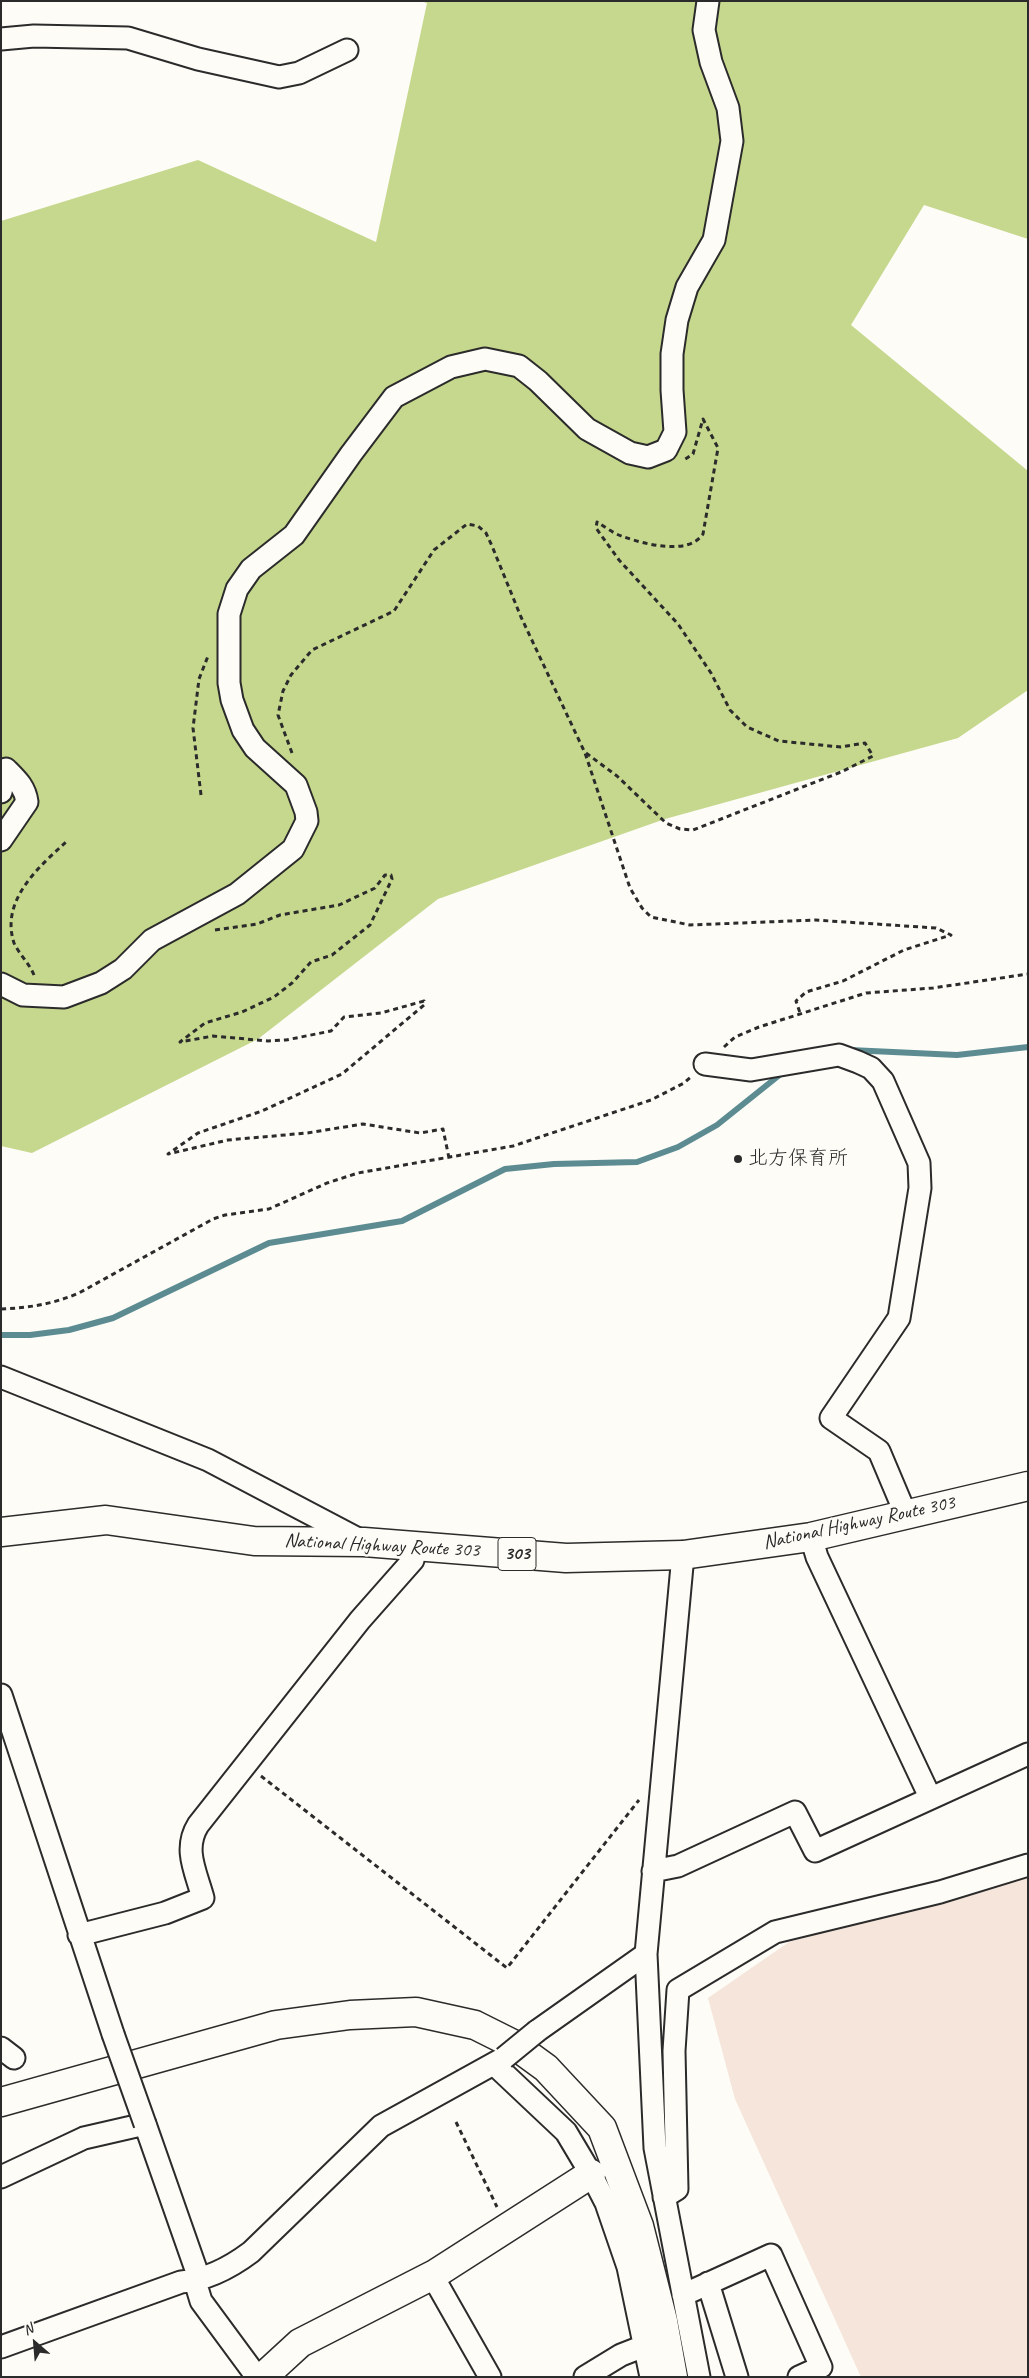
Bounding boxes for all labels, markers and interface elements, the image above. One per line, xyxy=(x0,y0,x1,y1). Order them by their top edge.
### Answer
place label: 北方保育所 xyxy=(748,1147,848,1171)
marker: 北方保育所 xyxy=(732,1153,744,1165)
street label: National Highway Route 303 xyxy=(761,1491,957,1555)
street label: National Highway Route 303 xyxy=(284,1529,480,1563)
road number: 303 xyxy=(498,1538,536,1570)
north arrow xyxy=(10,2318,60,2368)
text: N xyxy=(20,2320,36,2339)

